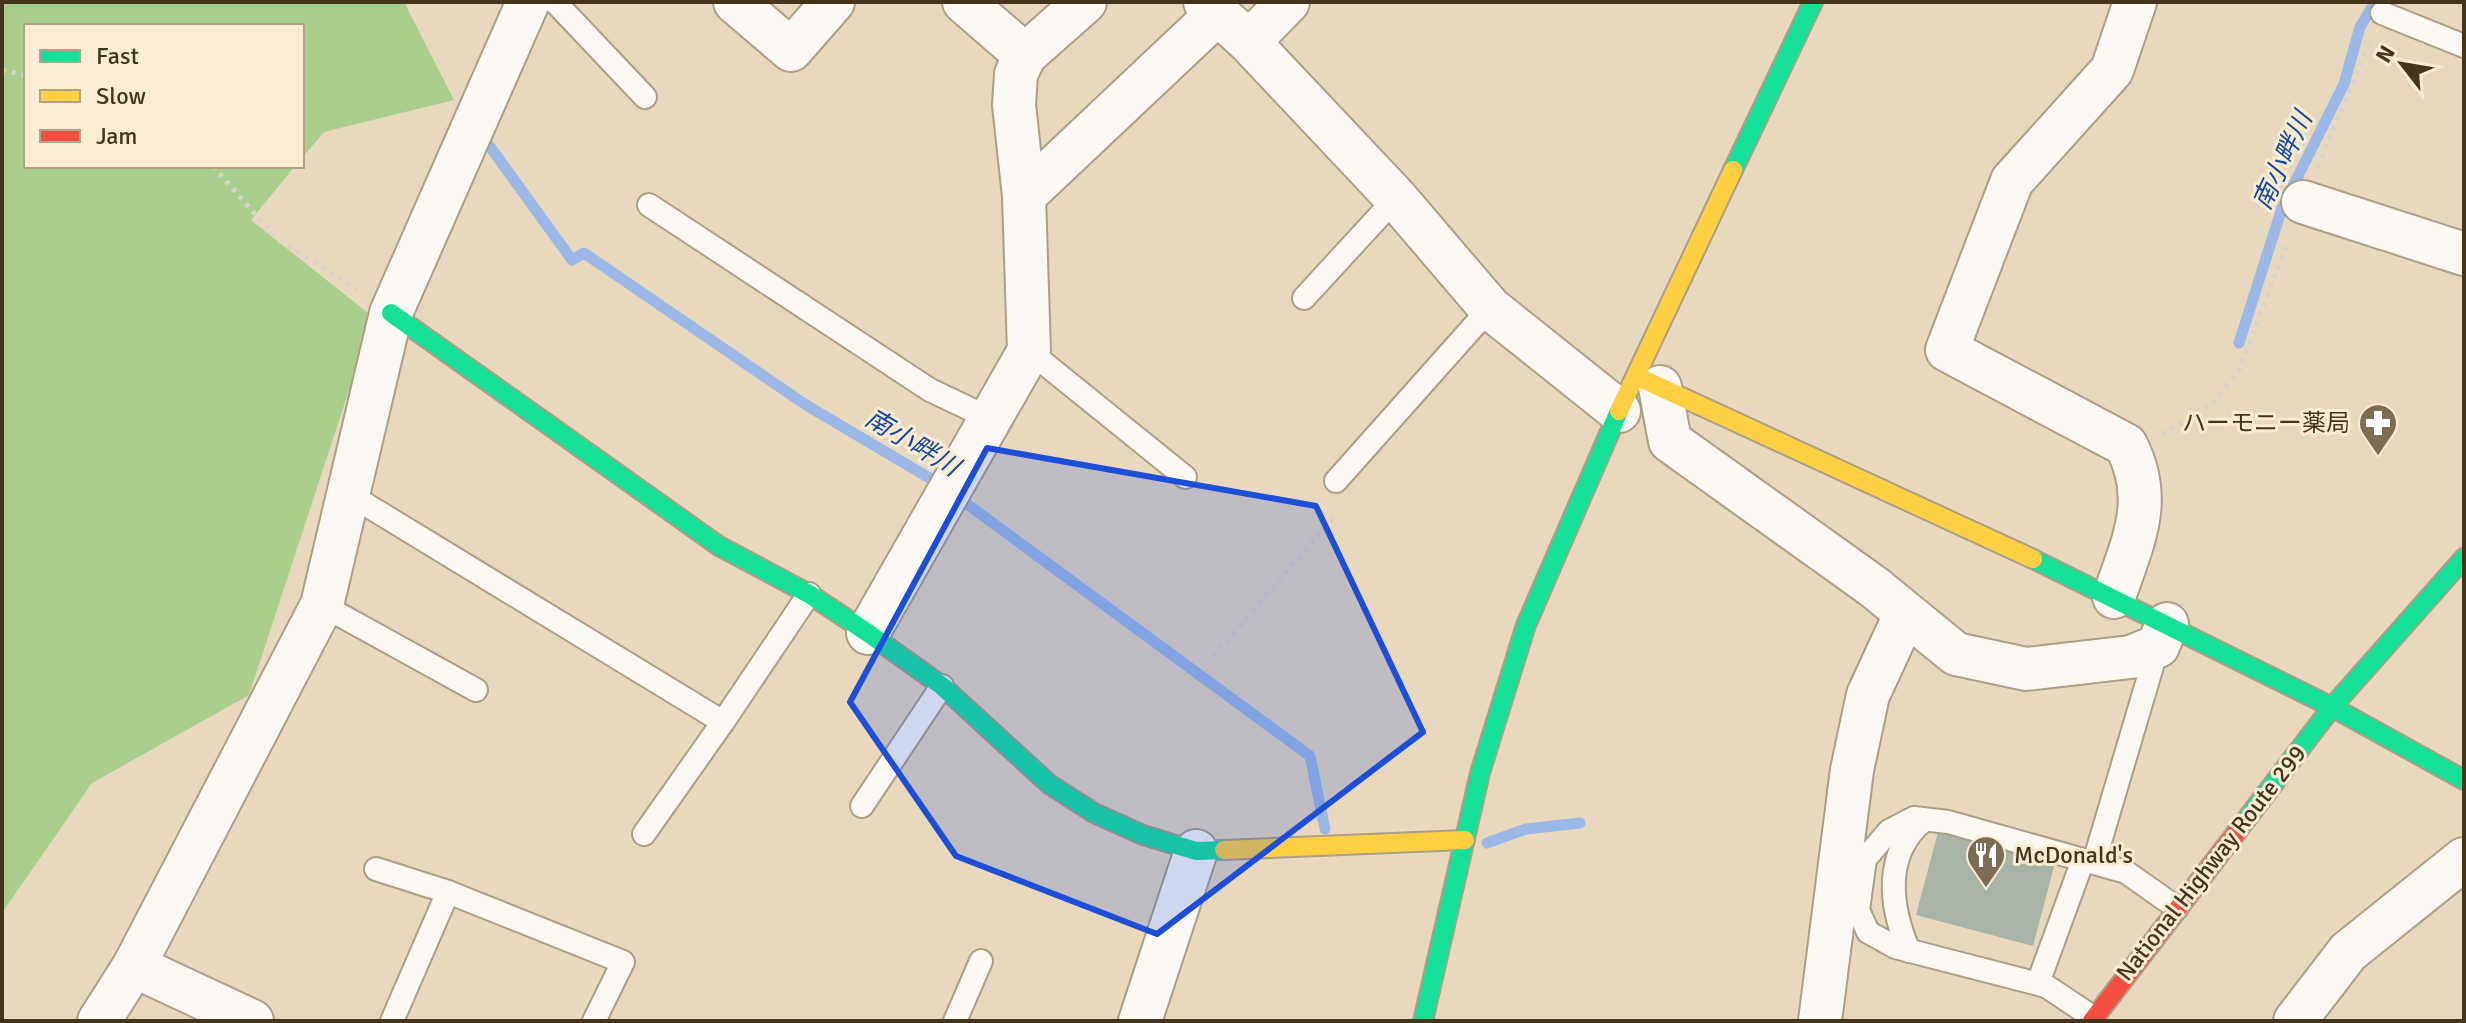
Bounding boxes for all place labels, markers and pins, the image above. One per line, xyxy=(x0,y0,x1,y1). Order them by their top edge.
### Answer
pharmacy icon: ハーモニー薬局 xyxy=(2357,402,2399,457)
place label: ハーモニー薬局 xyxy=(2182,408,2350,438)
restaurant icon: McDonald's xyxy=(1965,834,2007,889)
place label: McDonald's xyxy=(2014,840,2133,870)

